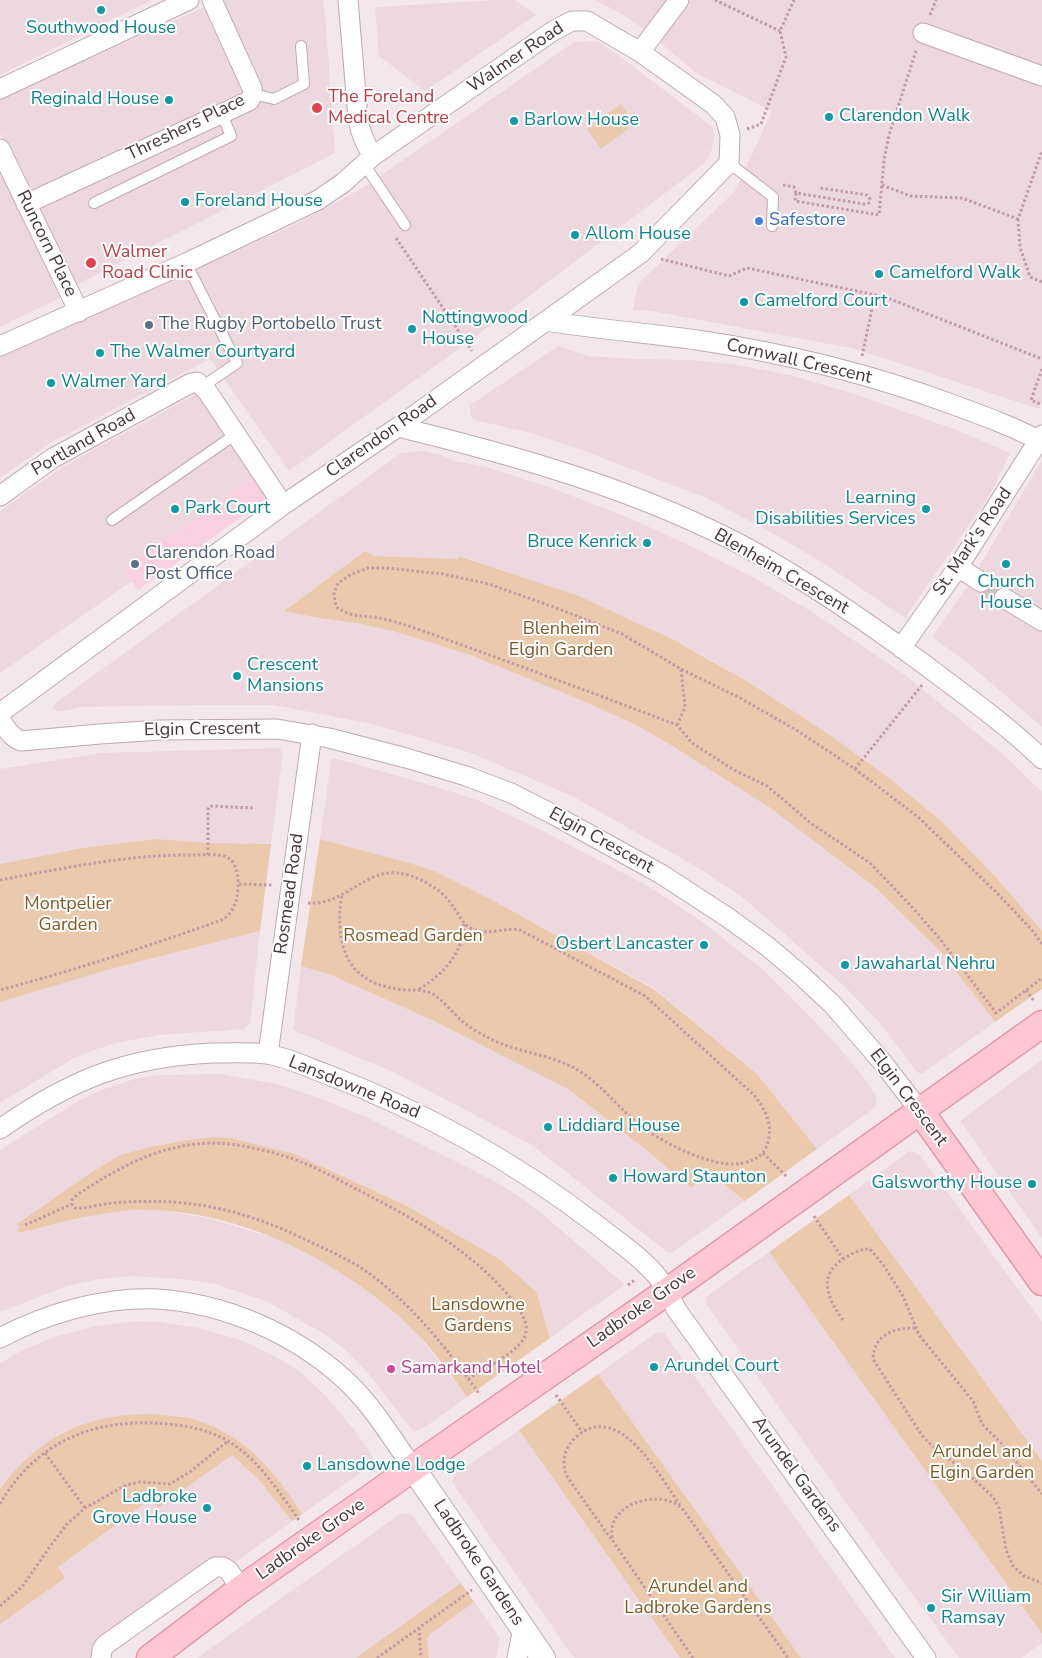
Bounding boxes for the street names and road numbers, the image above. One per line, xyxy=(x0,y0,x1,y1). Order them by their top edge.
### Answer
street label: Walmer Road xyxy=(464,18,568,98)
street label: Threshers Place xyxy=(123,90,249,166)
street label: Runcorn Place xyxy=(11,187,81,301)
street label: Cornwall Crescent xyxy=(724,335,874,389)
street label: Clarendon Road xyxy=(322,391,442,483)
street label: Portland Road xyxy=(28,405,140,481)
street label: St. Mark's Road xyxy=(929,484,1017,600)
street label: Blenheim Crescent xyxy=(710,525,852,619)
street label: Elgin Crescent xyxy=(144,718,260,742)
street label: Elgin Crescent xyxy=(545,803,657,879)
street label: Rosmead Road xyxy=(271,832,309,956)
street label: Elgin Crescent xyxy=(864,1045,952,1151)
street label: Lansdowne Road xyxy=(285,1052,423,1124)
street label: Ladbroke Grove xyxy=(584,1263,700,1353)
street label: Arundel Gardens xyxy=(747,1413,845,1537)
street label: Ladbroke Grove xyxy=(253,1495,369,1585)
street label: Ladbroke Gardens xyxy=(428,1496,528,1630)

